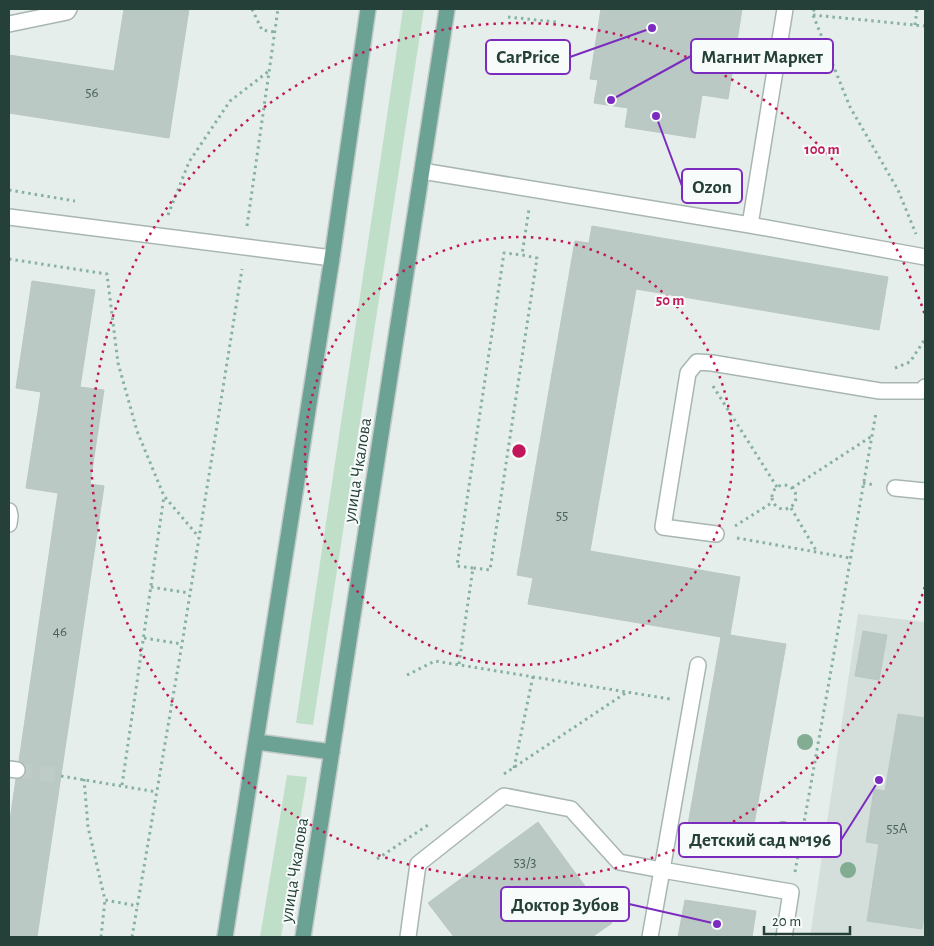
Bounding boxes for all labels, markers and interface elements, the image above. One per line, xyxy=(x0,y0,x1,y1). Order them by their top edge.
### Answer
callout: Магнит Маркет xyxy=(691,39,833,73)
callout: CarPrice xyxy=(486,40,570,74)
text: CarPrice xyxy=(496,48,560,67)
text: Магнит Маркет xyxy=(701,48,824,67)
house number: 56 xyxy=(85,85,99,100)
text: 100 m xyxy=(804,142,840,157)
callout: Ozon xyxy=(682,169,742,203)
text: Ozon xyxy=(692,178,732,197)
text: 50 m xyxy=(656,293,684,308)
street label: улица Чкалова xyxy=(341,416,375,525)
centre of rings xyxy=(510,442,528,460)
house number: 55 xyxy=(556,508,568,523)
house number: 46 xyxy=(53,624,67,639)
street label: улица Чкалова xyxy=(278,816,312,925)
house number: 55А xyxy=(886,821,908,836)
callout: Детский сад №196 xyxy=(679,823,841,857)
text: Детский сад №196 xyxy=(689,831,831,850)
house number: 53/3 xyxy=(514,855,536,870)
callout: Доктор Зубов xyxy=(501,887,629,921)
text: Доктор Зубов xyxy=(511,896,619,915)
scale bar xyxy=(764,904,850,936)
text: 20 m xyxy=(772,914,801,929)

